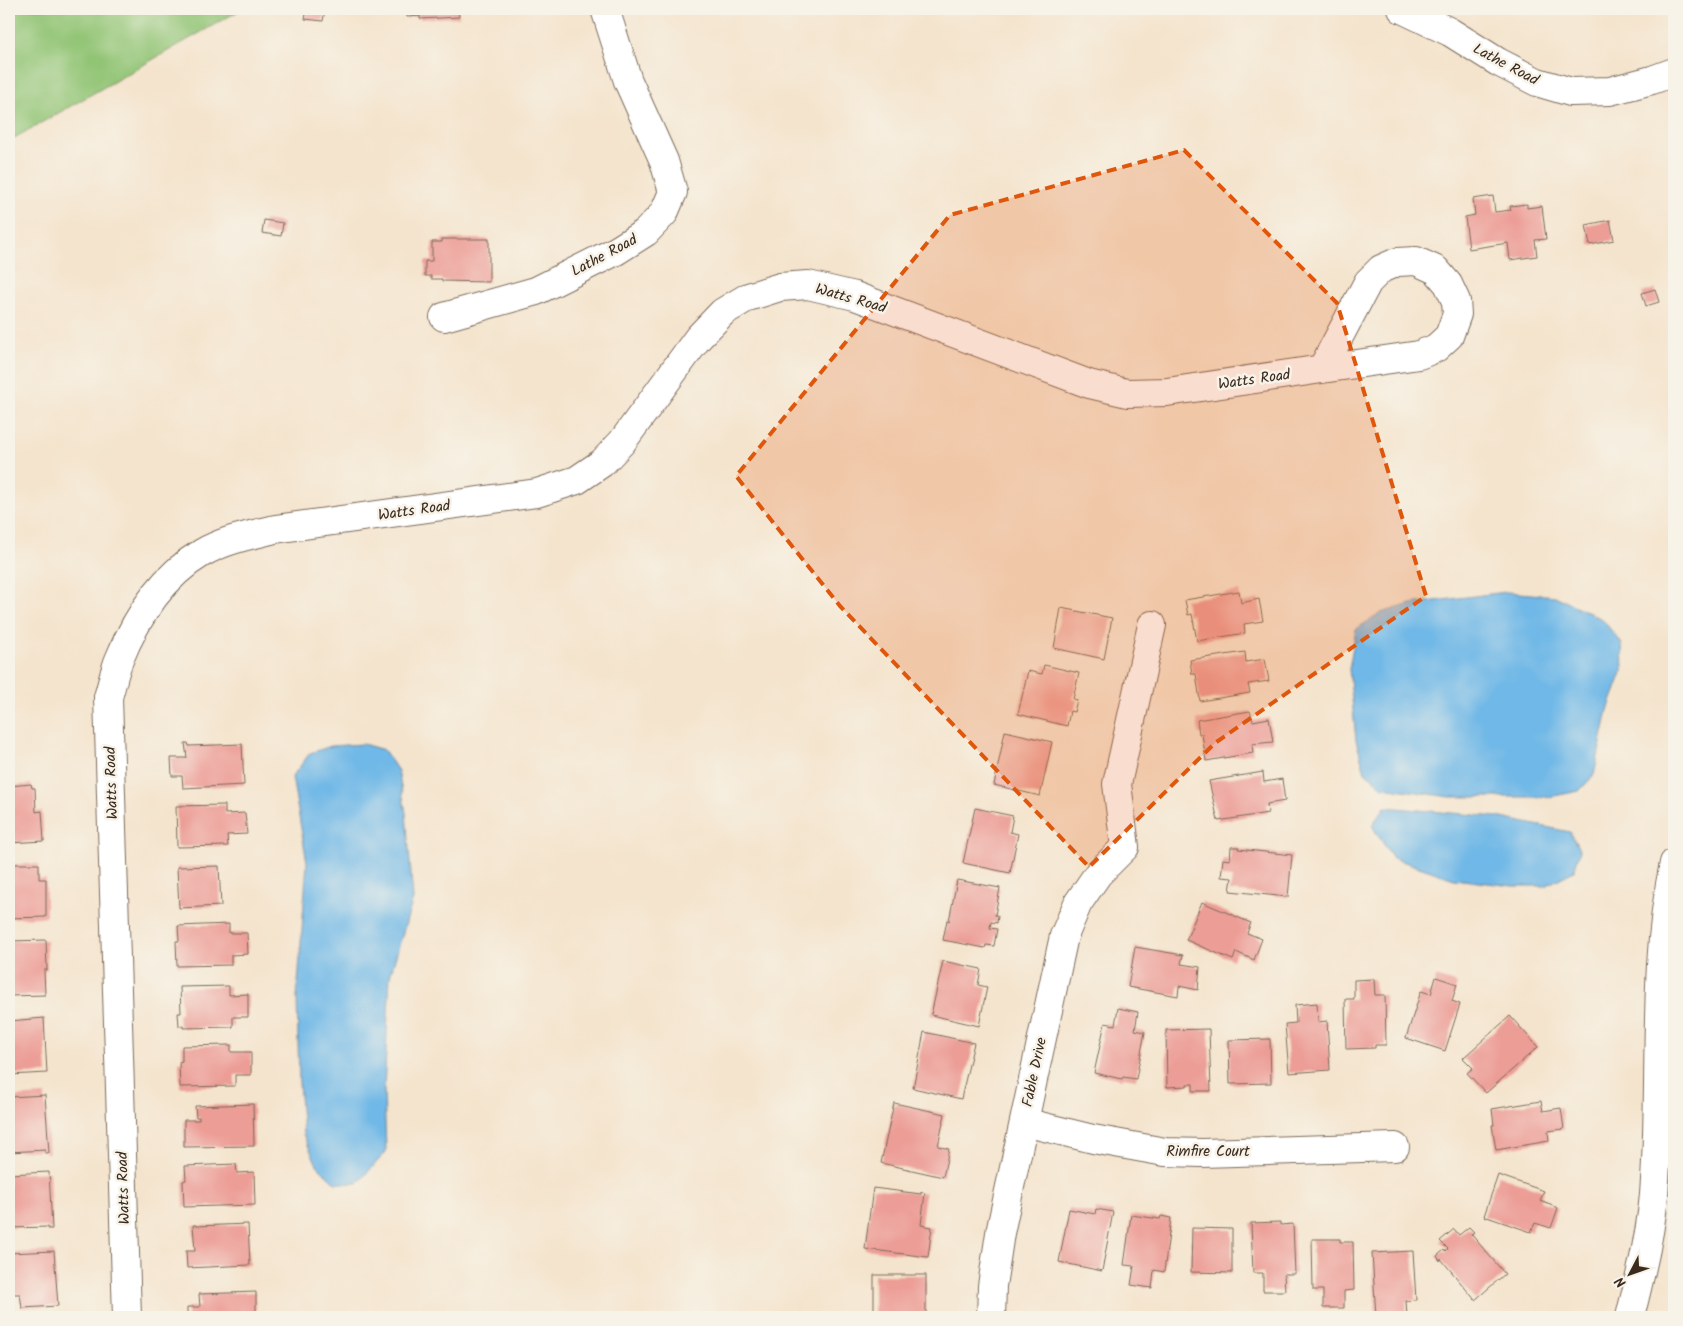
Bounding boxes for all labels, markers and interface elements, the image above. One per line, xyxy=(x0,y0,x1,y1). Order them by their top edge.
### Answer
street label: Lathe Road xyxy=(1468,37,1543,93)
street label: Lathe Road xyxy=(567,228,642,283)
street label: Watts Road xyxy=(812,277,890,321)
street label: Watts Road xyxy=(1216,363,1292,397)
street label: Watts Road xyxy=(376,494,452,528)
street label: Watts Road xyxy=(99,746,125,820)
street label: Fable Drive xyxy=(1016,1035,1054,1109)
street label: Rimfire Court xyxy=(1166,1140,1250,1164)
street label: Watts Road xyxy=(111,1151,137,1225)
north arrow xyxy=(1606,1248,1656,1298)
text: N xyxy=(1610,1271,1632,1292)

